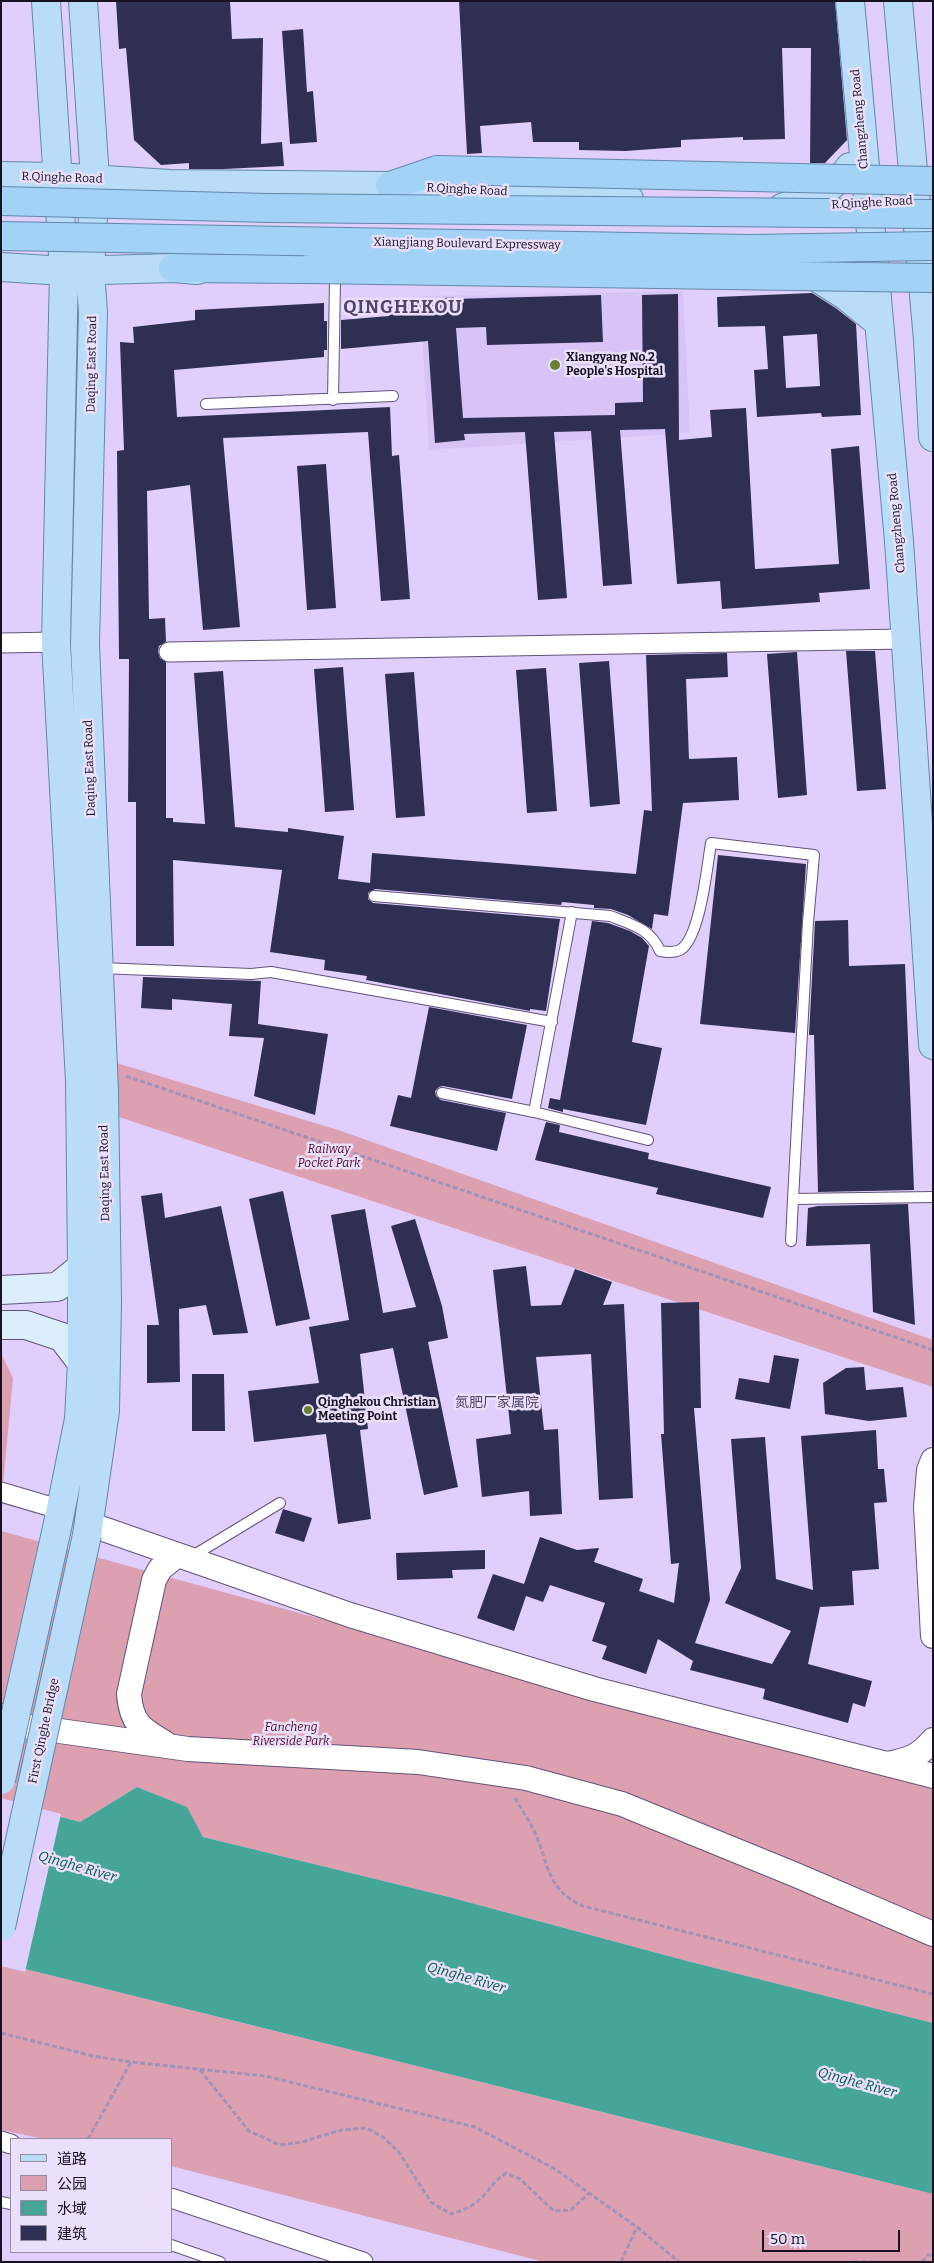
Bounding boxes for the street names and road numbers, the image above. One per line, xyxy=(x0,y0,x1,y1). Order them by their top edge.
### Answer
street label: Changzheng Road xyxy=(848,68,872,170)
street label: R.Qinghe Road xyxy=(21,169,103,187)
street label: R.Qinghe Road xyxy=(426,181,508,199)
street label: R.Qinghe Road xyxy=(831,194,913,212)
street label: Xiangjiang Boulevard Expressway xyxy=(373,235,561,253)
street label: Daqing East Road xyxy=(84,316,100,412)
street label: Changzheng Road xyxy=(885,472,909,574)
street label: Daqing East Road xyxy=(81,719,99,817)
street label: Daqing East Road xyxy=(97,1125,113,1221)
street label: First Qinghe Bridge xyxy=(26,1677,62,1785)

